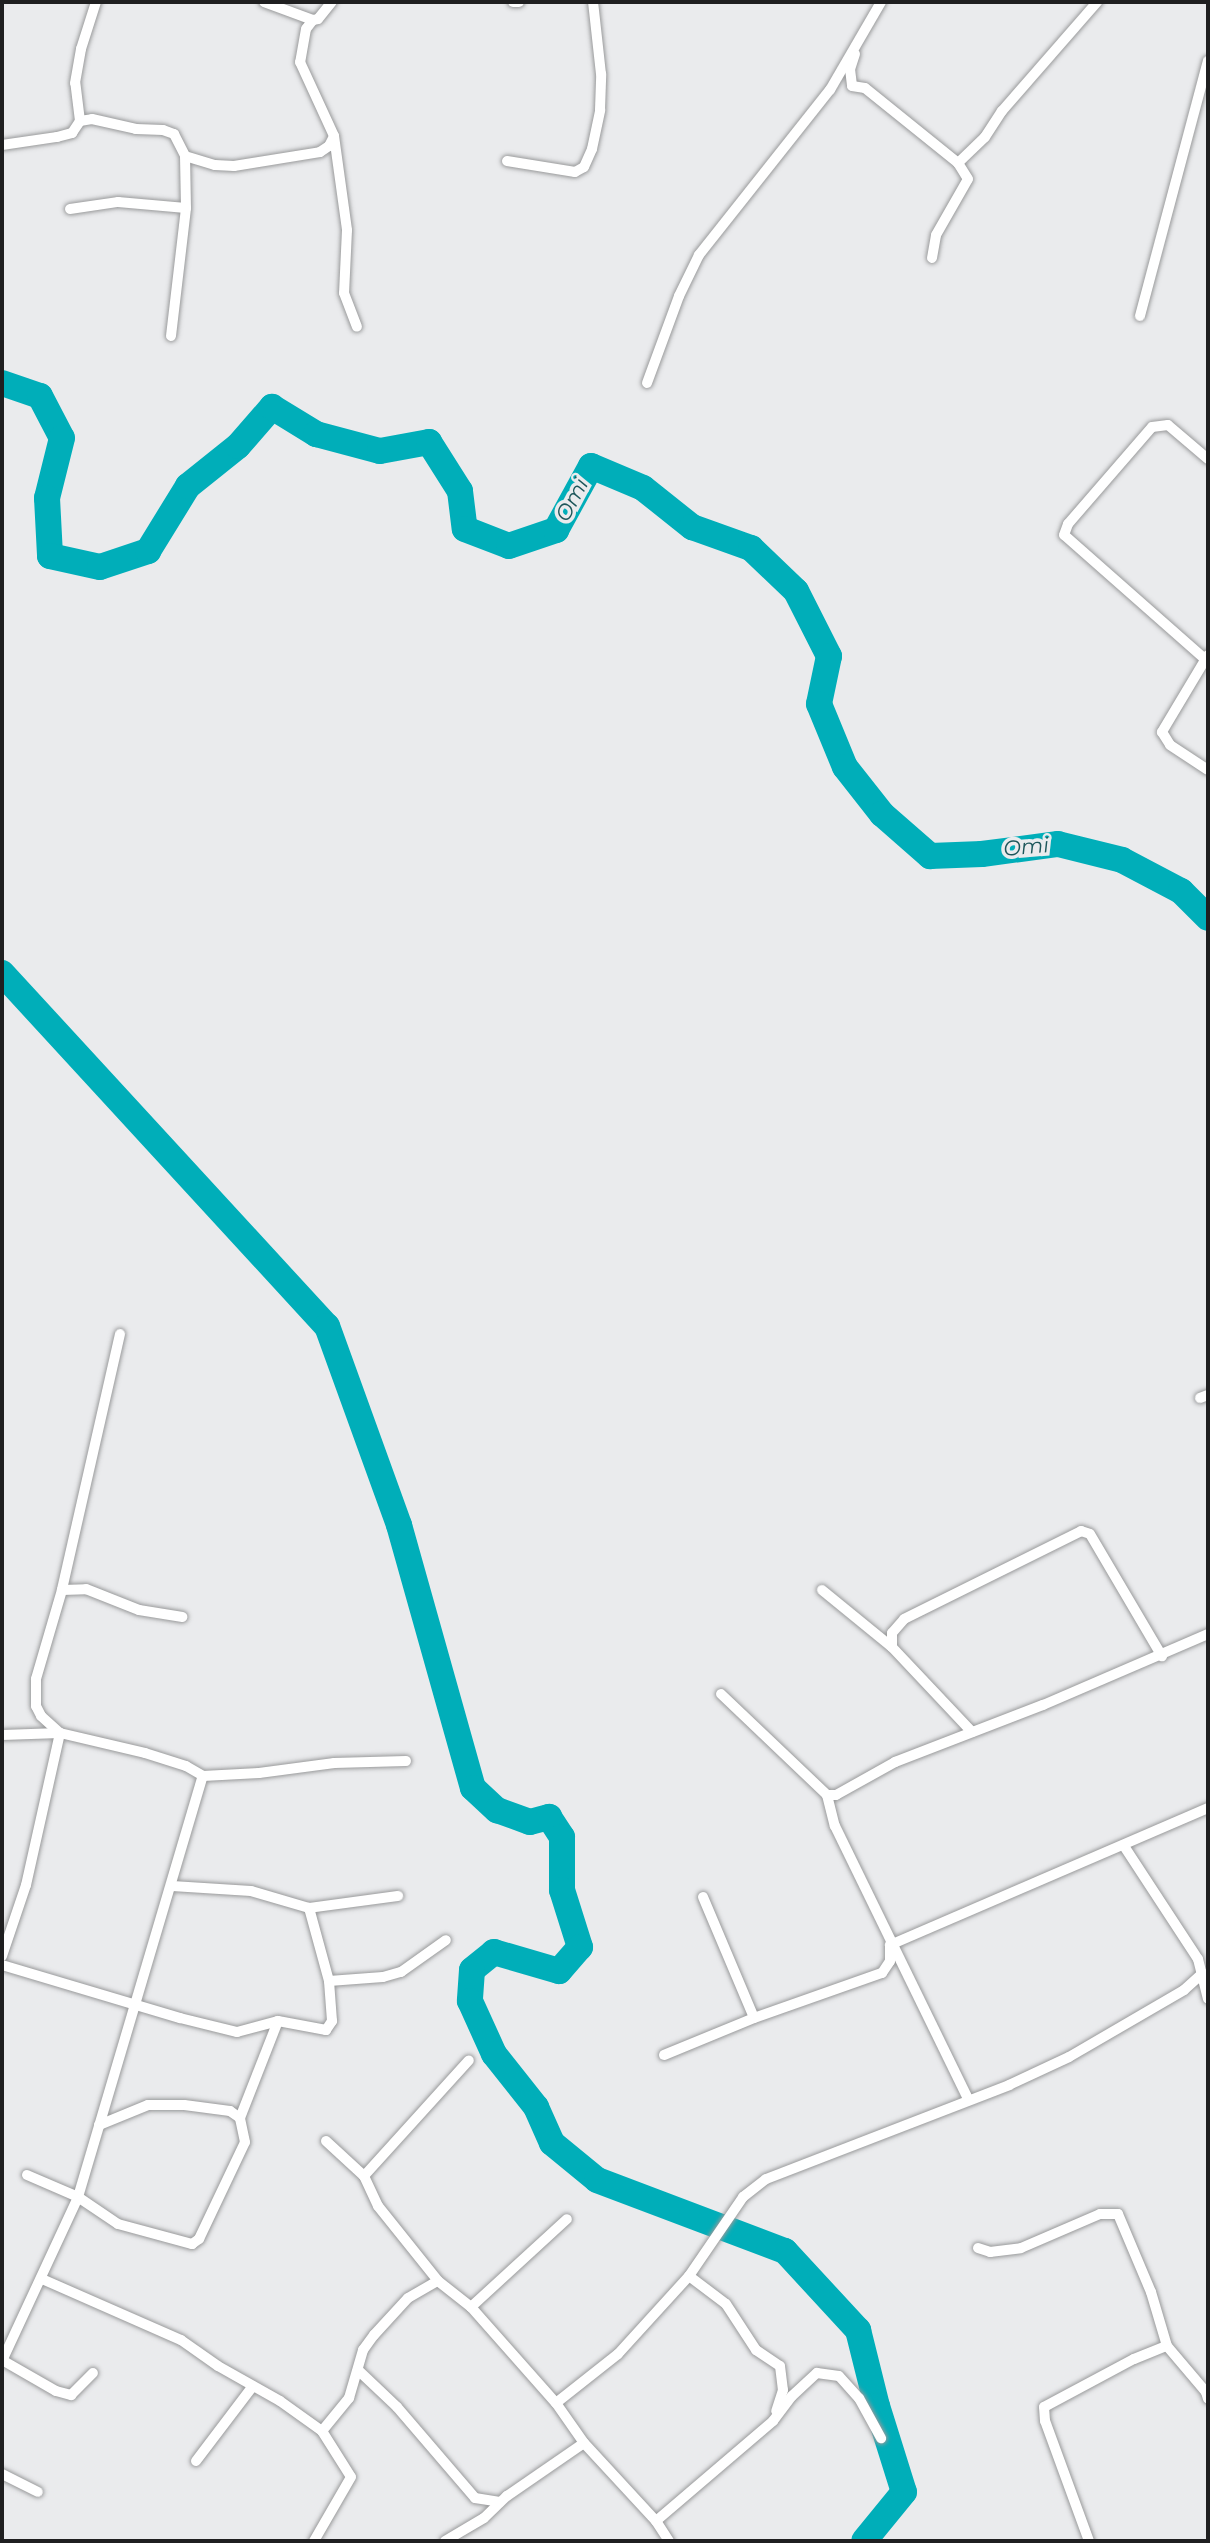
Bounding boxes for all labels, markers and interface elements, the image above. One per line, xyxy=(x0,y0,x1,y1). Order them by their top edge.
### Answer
water label: Omi xyxy=(550,474,594,526)
water label: Omi xyxy=(1002,832,1050,862)

